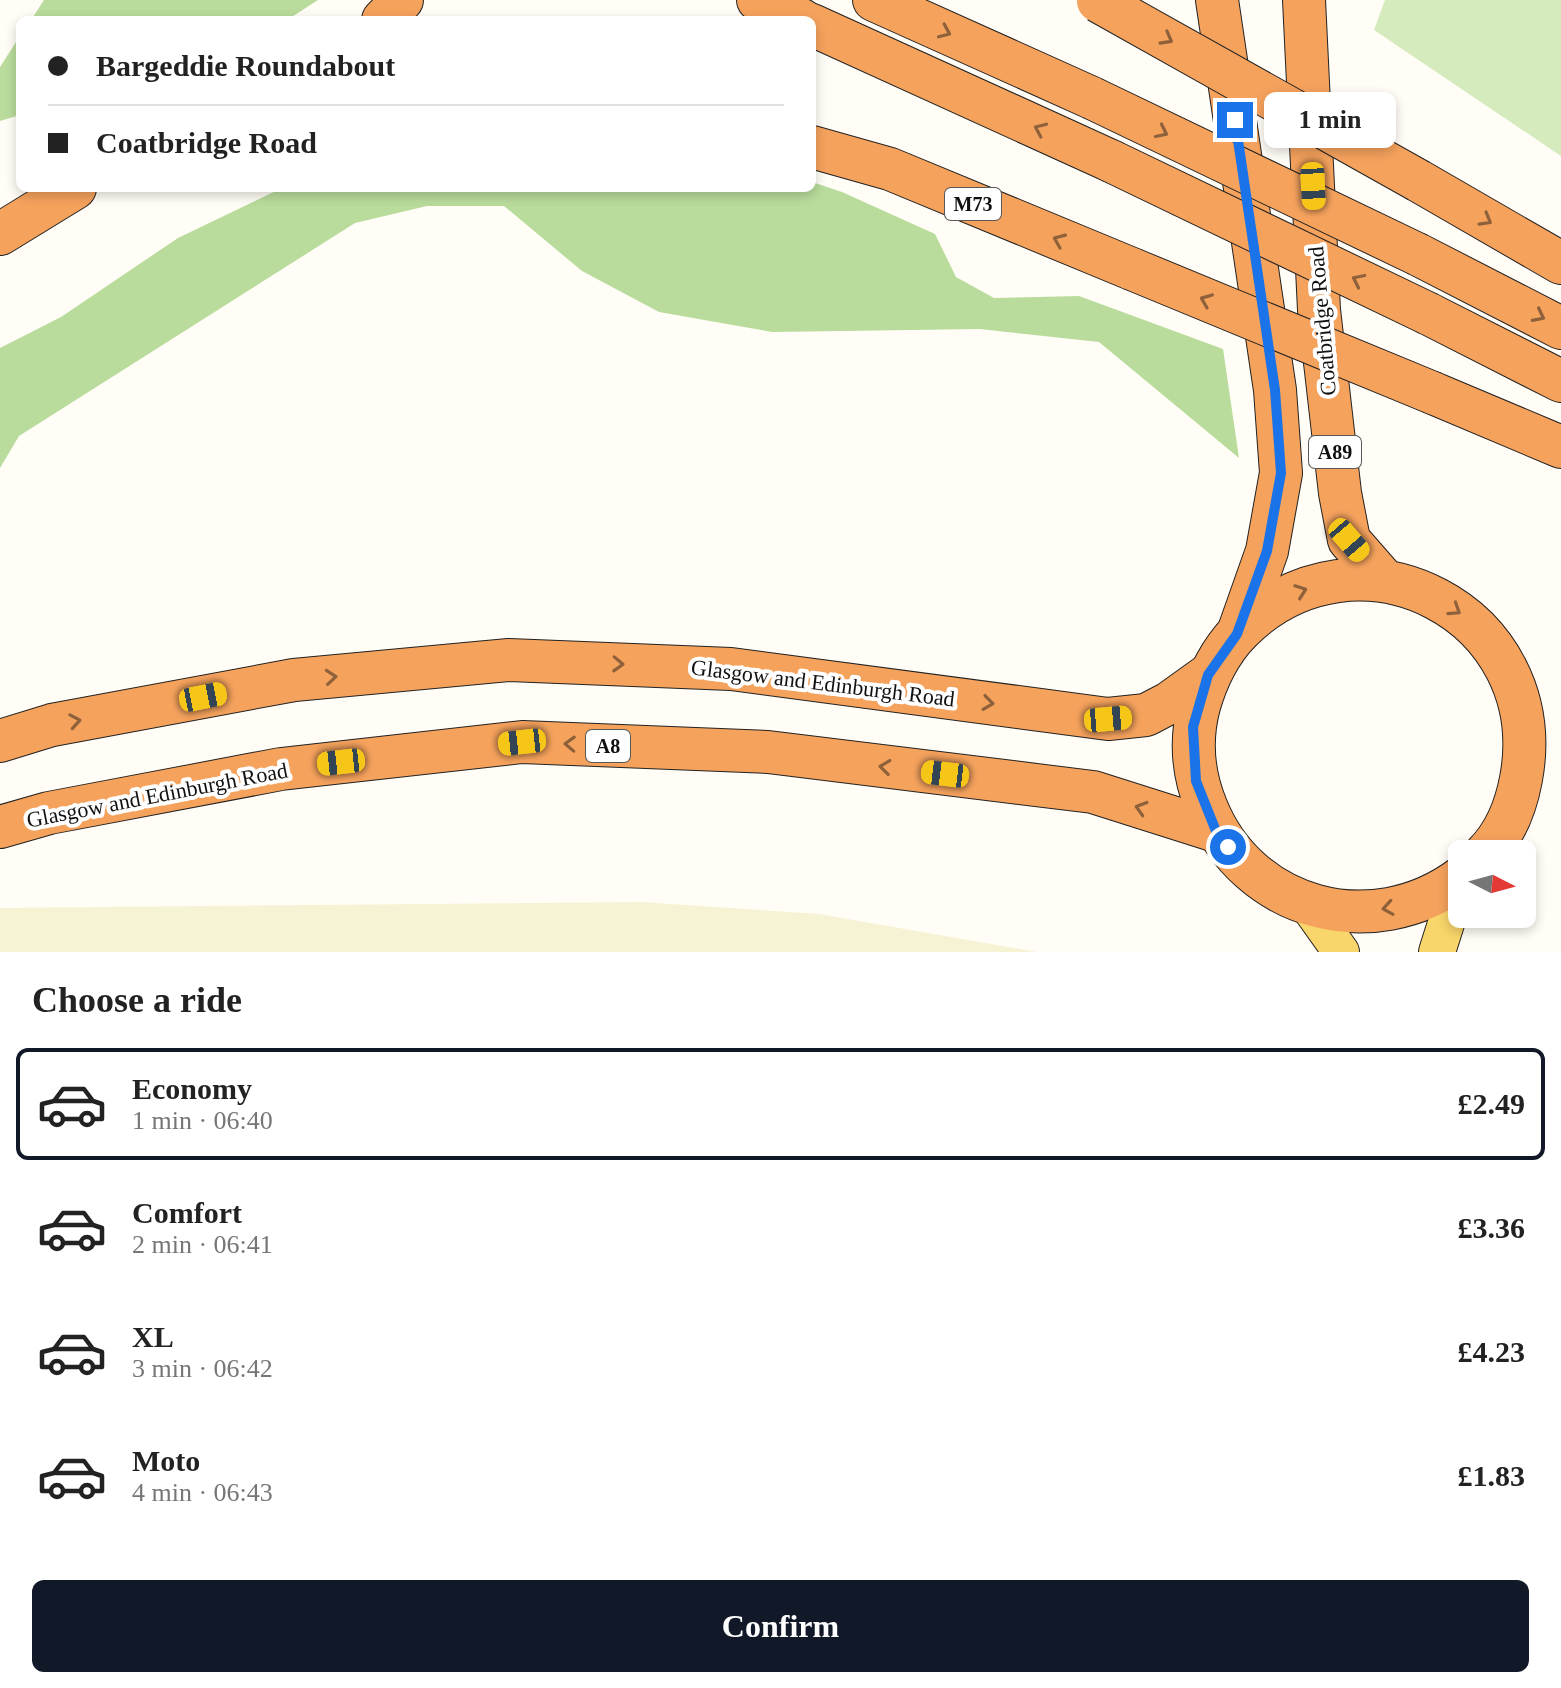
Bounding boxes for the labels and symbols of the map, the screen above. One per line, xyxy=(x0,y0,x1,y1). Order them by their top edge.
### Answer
one-way arrow xyxy=(936,23,951,39)
one-way arrow xyxy=(1158,29,1172,45)
callout: 1 min xyxy=(1263,92,1395,148)
route end xyxy=(1217,102,1253,138)
one-way arrow xyxy=(1154,122,1169,138)
one-way arrow xyxy=(1034,123,1048,139)
car xyxy=(1300,161,1326,211)
road number: M73 xyxy=(945,188,1001,220)
one-way arrow xyxy=(1477,210,1492,226)
one-way arrow xyxy=(1053,233,1068,249)
street label: Coatbridge Road xyxy=(1303,245,1341,397)
one-way arrow xyxy=(1352,274,1367,290)
one-way arrow xyxy=(1200,293,1214,310)
one-way arrow xyxy=(1530,307,1545,322)
road number: A89 xyxy=(1309,436,1361,468)
car xyxy=(1324,514,1374,566)
one-way arrow xyxy=(1293,584,1307,600)
one-way arrow xyxy=(1446,601,1461,616)
street label: Glasgow and Edinburgh Road xyxy=(690,654,956,712)
one-way arrow xyxy=(612,656,625,673)
one-way arrow xyxy=(325,668,338,685)
car xyxy=(177,681,229,713)
one-way arrow xyxy=(981,694,995,711)
car xyxy=(1083,705,1133,733)
one-way arrow xyxy=(68,713,82,730)
car xyxy=(497,728,547,756)
road number: A8 xyxy=(586,730,630,762)
one-way arrow xyxy=(563,736,576,753)
car xyxy=(316,748,366,776)
street label: Glasgow and Edinburgh Road xyxy=(24,757,290,833)
one-way arrow xyxy=(878,759,892,776)
car xyxy=(920,759,970,789)
one-way arrow xyxy=(1135,801,1149,817)
route start xyxy=(1210,829,1246,865)
north arrow xyxy=(1448,840,1536,928)
one-way arrow xyxy=(1382,899,1395,916)

